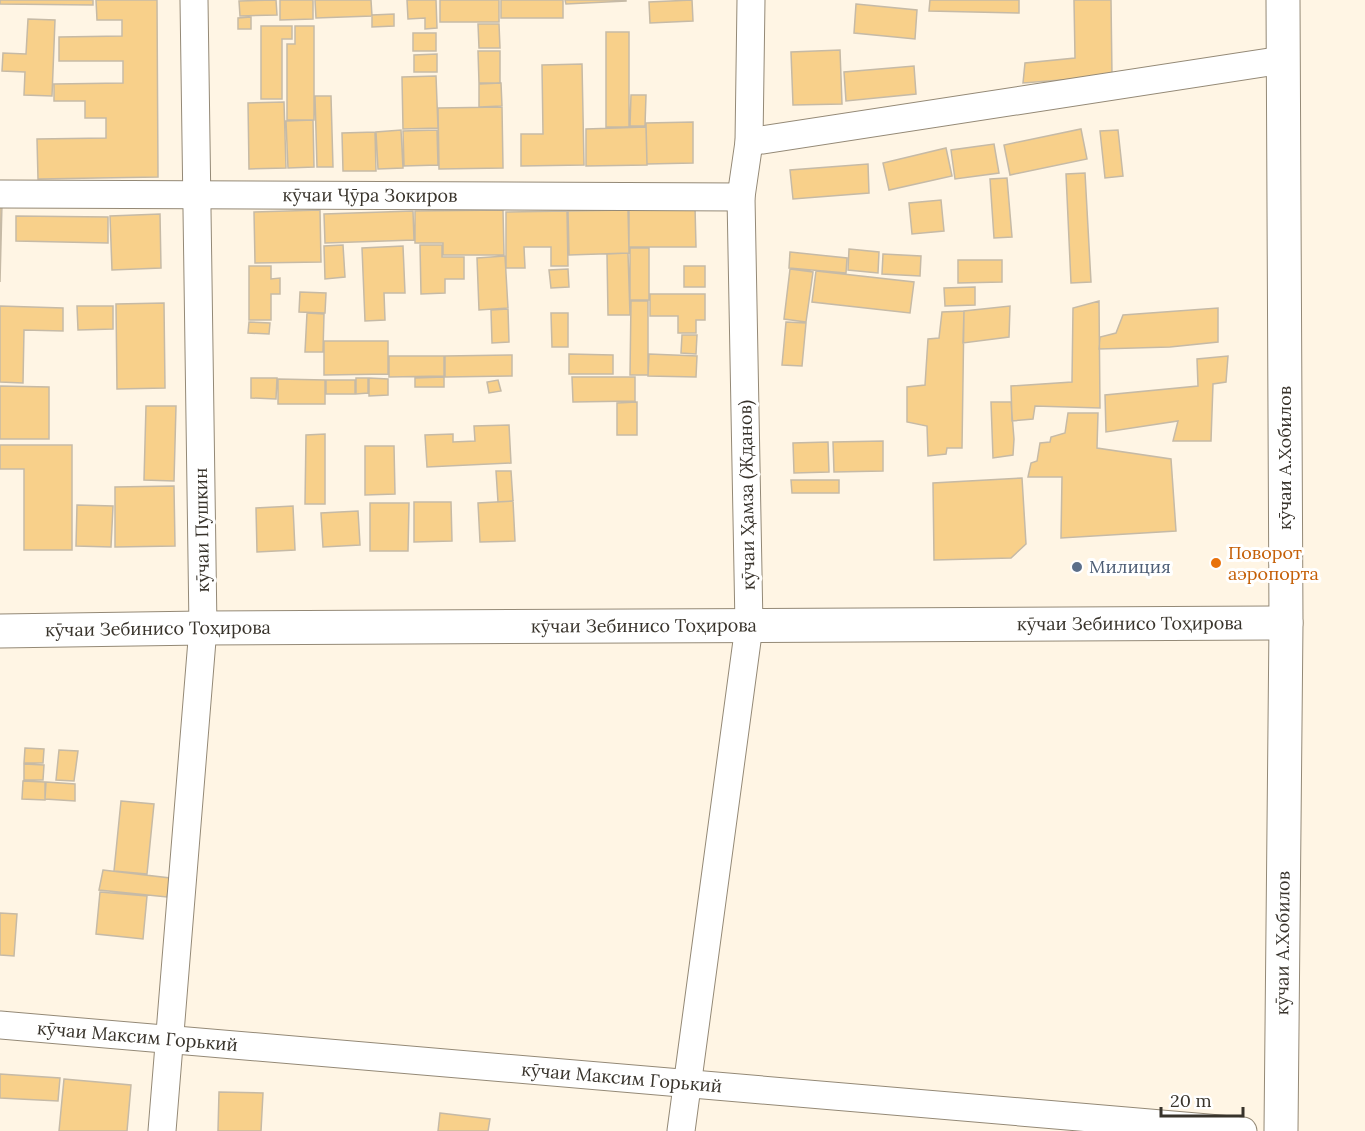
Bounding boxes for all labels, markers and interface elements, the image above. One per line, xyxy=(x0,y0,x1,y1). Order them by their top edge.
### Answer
street label: кӯчаи Ҷӯра Зокиров xyxy=(283,183,457,207)
street label: кӯчаи А.Хобилов xyxy=(1273,386,1296,530)
street label: кӯчаи Ҳамза (Жданов) xyxy=(733,400,760,590)
street label: кӯчаи Пушкин xyxy=(189,468,214,592)
place label: Поворот аэропорта xyxy=(1228,541,1319,585)
place label: Милиция xyxy=(1089,555,1171,578)
marker: Поворот аэропорта xyxy=(1209,556,1223,570)
marker: Милиция xyxy=(1070,560,1084,574)
street label: кӯчаи Зебинисо Тоҳирова xyxy=(1017,611,1243,635)
street label: кӯчаи Зебинисо Тоҳирова xyxy=(531,613,757,637)
street label: кӯчаи Зебинисо Тоҳирова xyxy=(45,616,271,641)
street label: кӯчаи А.Хобилов xyxy=(1270,871,1295,1015)
street label: кӯчаи Максим Горький xyxy=(36,1016,239,1056)
street label: кӯчаи Максим Горький xyxy=(520,1058,723,1098)
scale bar xyxy=(1161,1080,1244,1118)
text: 20 m xyxy=(1170,1089,1212,1112)

